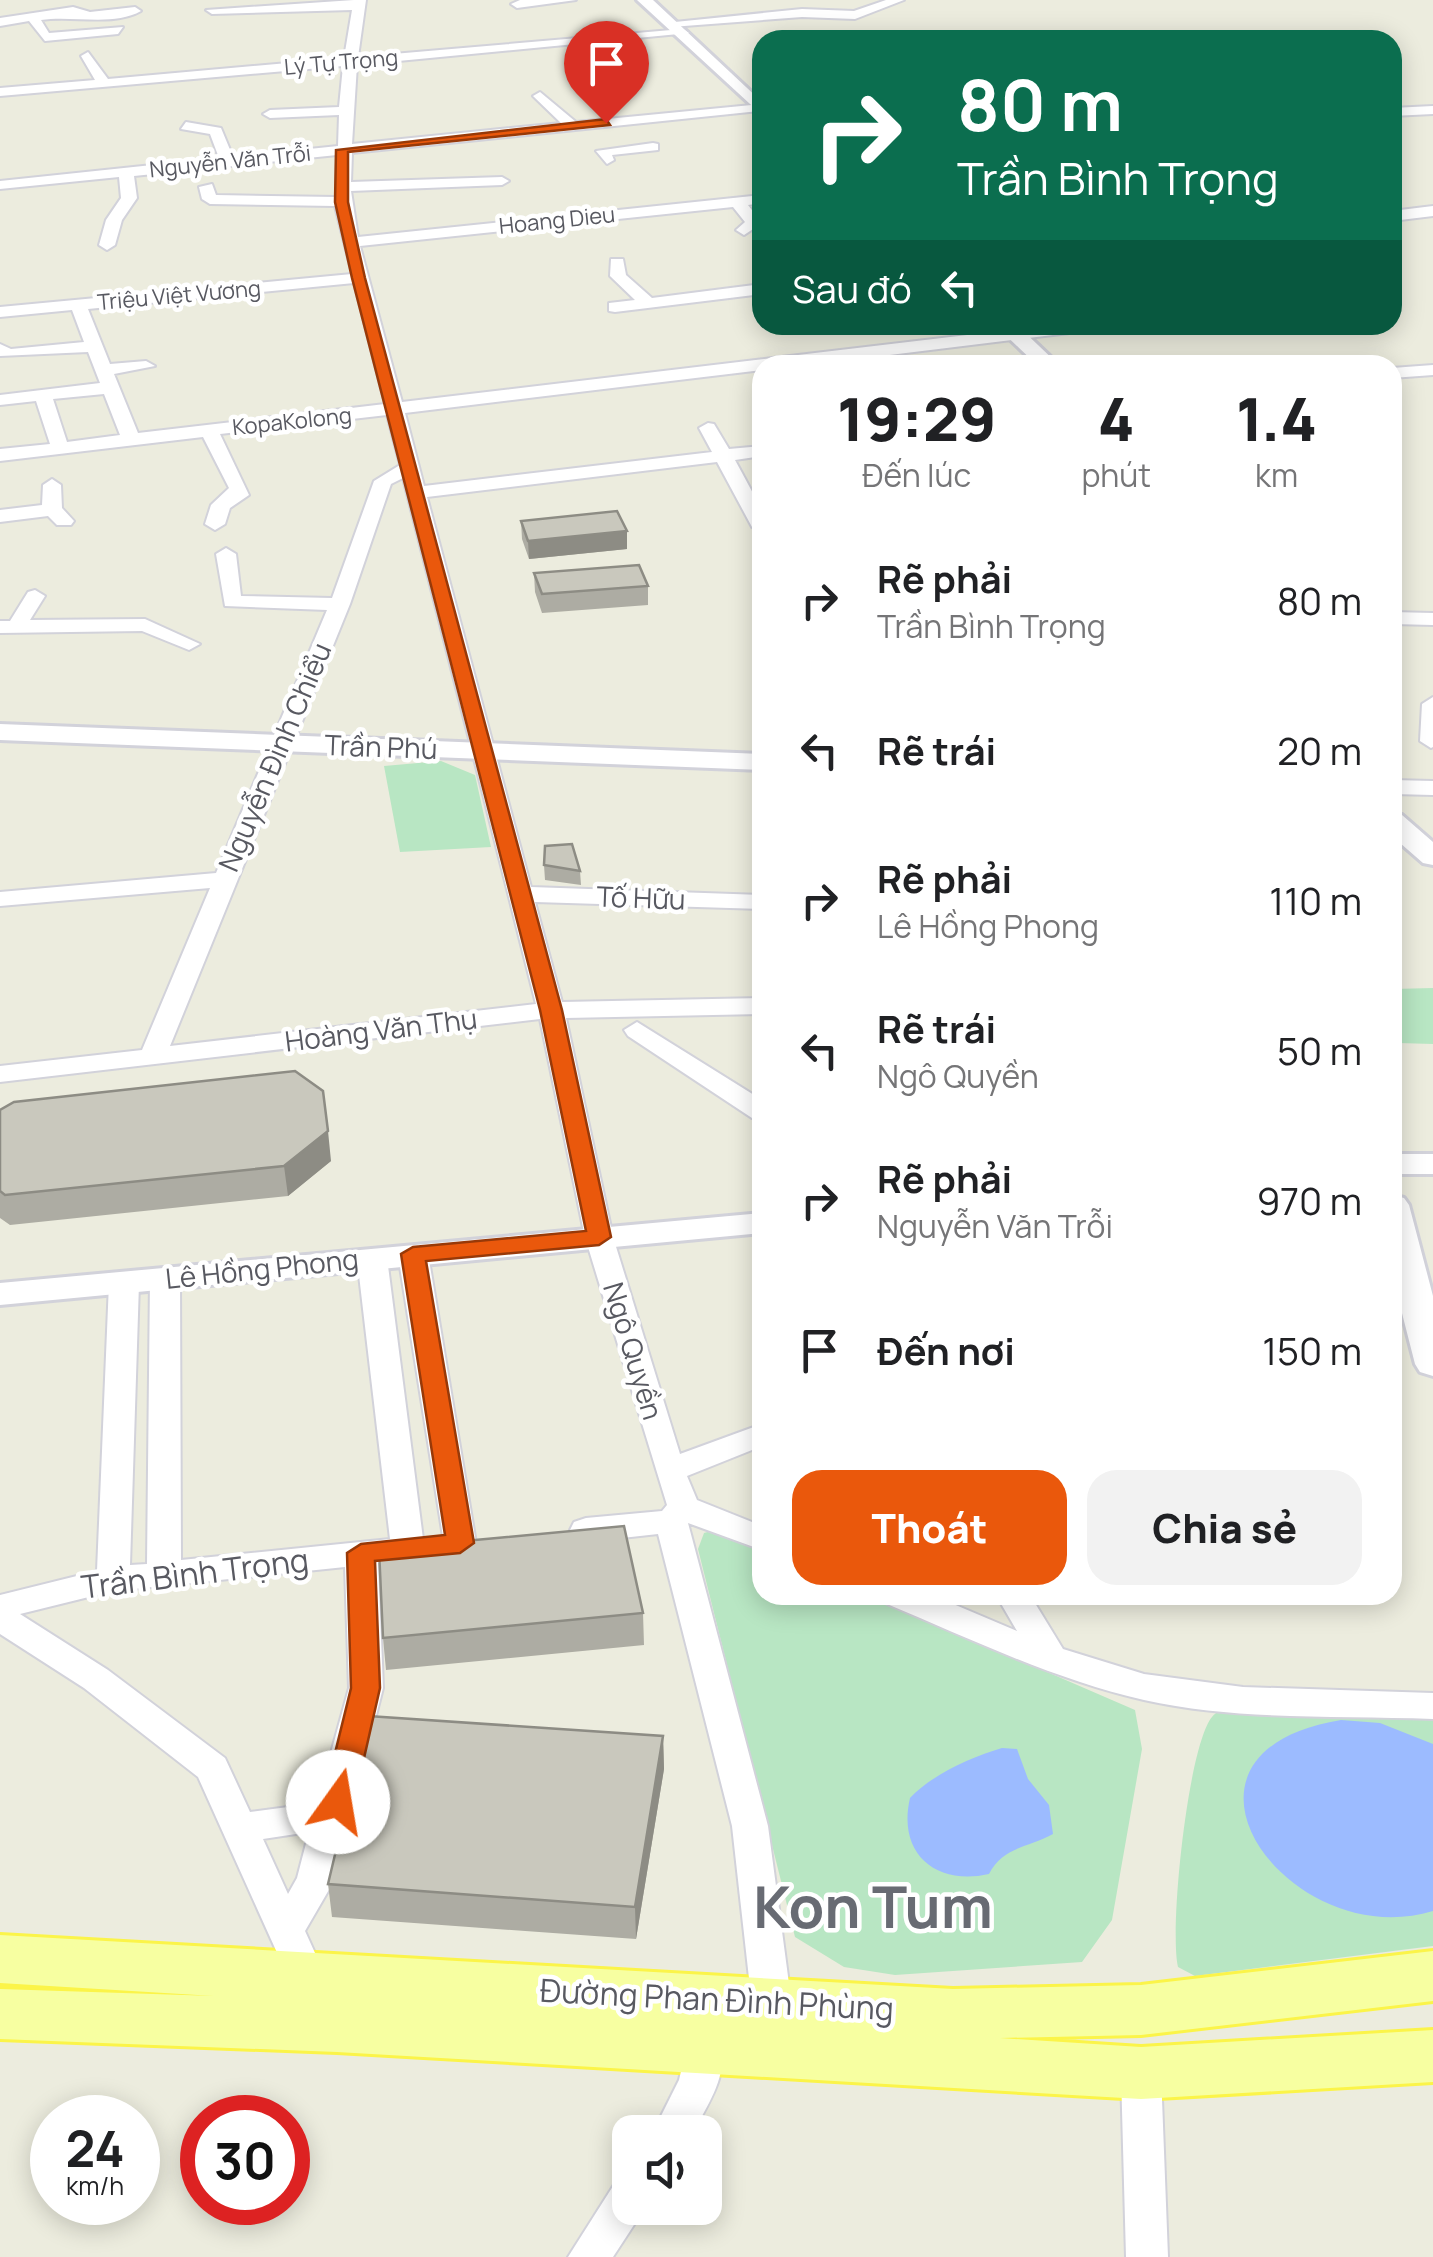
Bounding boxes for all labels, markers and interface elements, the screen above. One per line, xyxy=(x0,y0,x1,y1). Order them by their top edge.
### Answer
pin xyxy=(564,21,649,124)
icon: arrive xyxy=(579,36,634,91)
street label: Lý Tự Trọng xyxy=(283,42,399,82)
text: 80 m xyxy=(957,56,1123,152)
icon: right xyxy=(792,70,922,200)
street label: Nguyễn Văn Trỗi xyxy=(148,138,312,184)
text: Trần Bình Trọng xyxy=(957,147,1279,209)
street label: Hoang Dieu xyxy=(497,199,617,241)
icon: left xyxy=(932,260,987,315)
text: Sau đó xyxy=(792,262,912,314)
street label: Triệu Việt Vương xyxy=(96,273,262,317)
text: 19:29 xyxy=(837,377,996,459)
text: 4 xyxy=(1098,377,1135,459)
text: 1.4 xyxy=(1236,377,1317,459)
street label: KopaKolong xyxy=(231,400,353,442)
text: Đến lúc xyxy=(862,453,971,497)
text: phút xyxy=(1081,453,1151,497)
text: km xyxy=(1255,453,1298,497)
text: Rẽ phải xyxy=(877,552,1012,604)
icon: right xyxy=(792,573,847,628)
text: 80 m xyxy=(1277,574,1362,626)
text: Trần Bình Trọng xyxy=(877,604,1106,648)
street label: Nguyễn Đình Chiểu xyxy=(209,636,339,877)
icon: left xyxy=(792,723,847,778)
text: Rẽ trái xyxy=(877,724,996,776)
text: 20 m xyxy=(1277,724,1362,776)
street label: Trần Phú xyxy=(324,725,438,767)
text: Rẽ phải xyxy=(877,852,1012,904)
icon: right xyxy=(792,873,847,928)
text: 110 m xyxy=(1269,874,1362,926)
street label: Tố Hữu xyxy=(596,876,686,918)
text: Lê Hồng Phong xyxy=(877,904,1099,948)
street label: Hoàng Văn Thụ xyxy=(283,998,479,1060)
text: Rẽ trái xyxy=(877,1002,996,1054)
icon: left xyxy=(792,1023,847,1078)
text: 50 m xyxy=(1277,1024,1362,1076)
text: Ngô Quyền xyxy=(877,1054,1039,1098)
text: Rẽ phải xyxy=(877,1152,1012,1204)
icon: right xyxy=(792,1173,847,1228)
text: 970 m xyxy=(1257,1174,1362,1226)
text: Nguyễn Văn Trỗi xyxy=(877,1204,1113,1248)
street label: Lê Hồng Phong xyxy=(163,1239,360,1297)
street label: Ngô Quyền xyxy=(595,1277,673,1424)
icon: arrive xyxy=(792,1323,847,1378)
text: Đến nơi xyxy=(877,1324,1015,1376)
text: 150 m xyxy=(1262,1324,1362,1376)
button: Thoát xyxy=(792,1470,1067,1585)
button: Chia sẻ xyxy=(1087,1470,1362,1585)
street label: Trần Bình Trọng xyxy=(79,1537,311,1609)
position arrow xyxy=(286,1750,390,1854)
district label: Kon Tum xyxy=(753,1866,993,1945)
street label: Đường Phan Đình Phùng xyxy=(539,1968,895,2030)
speed limit sign: 30 xyxy=(180,2095,310,2225)
text: 24 xyxy=(65,2114,125,2182)
map controls xyxy=(612,2115,722,2225)
button: sound xyxy=(612,2115,722,2225)
text: km/h xyxy=(66,2168,124,2203)

